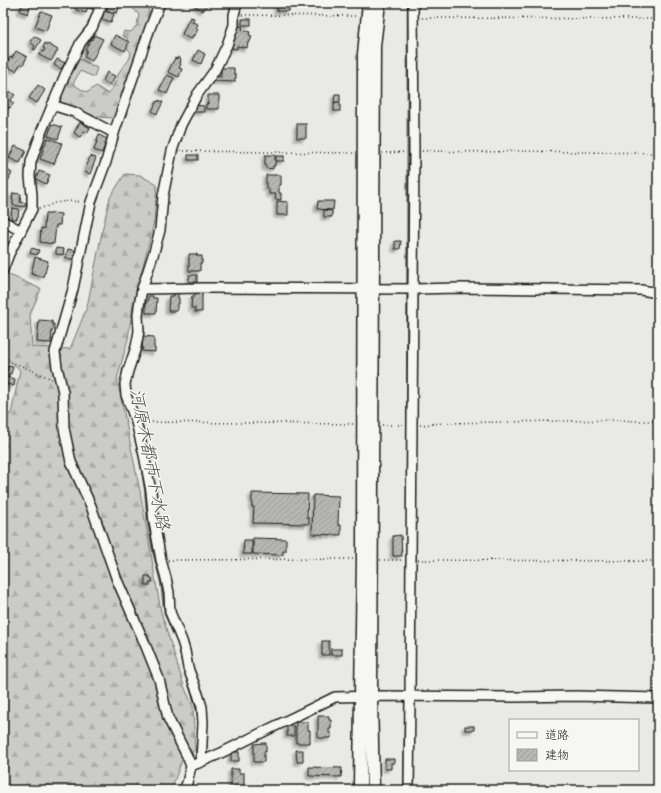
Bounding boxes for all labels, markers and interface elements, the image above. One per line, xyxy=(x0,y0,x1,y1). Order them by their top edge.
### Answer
water label: 河原木都市下水路 xyxy=(122,386,175,534)
legend xyxy=(509,719,639,771)
text: 道路 xyxy=(545,727,569,745)
text: 建物 xyxy=(545,747,569,765)

